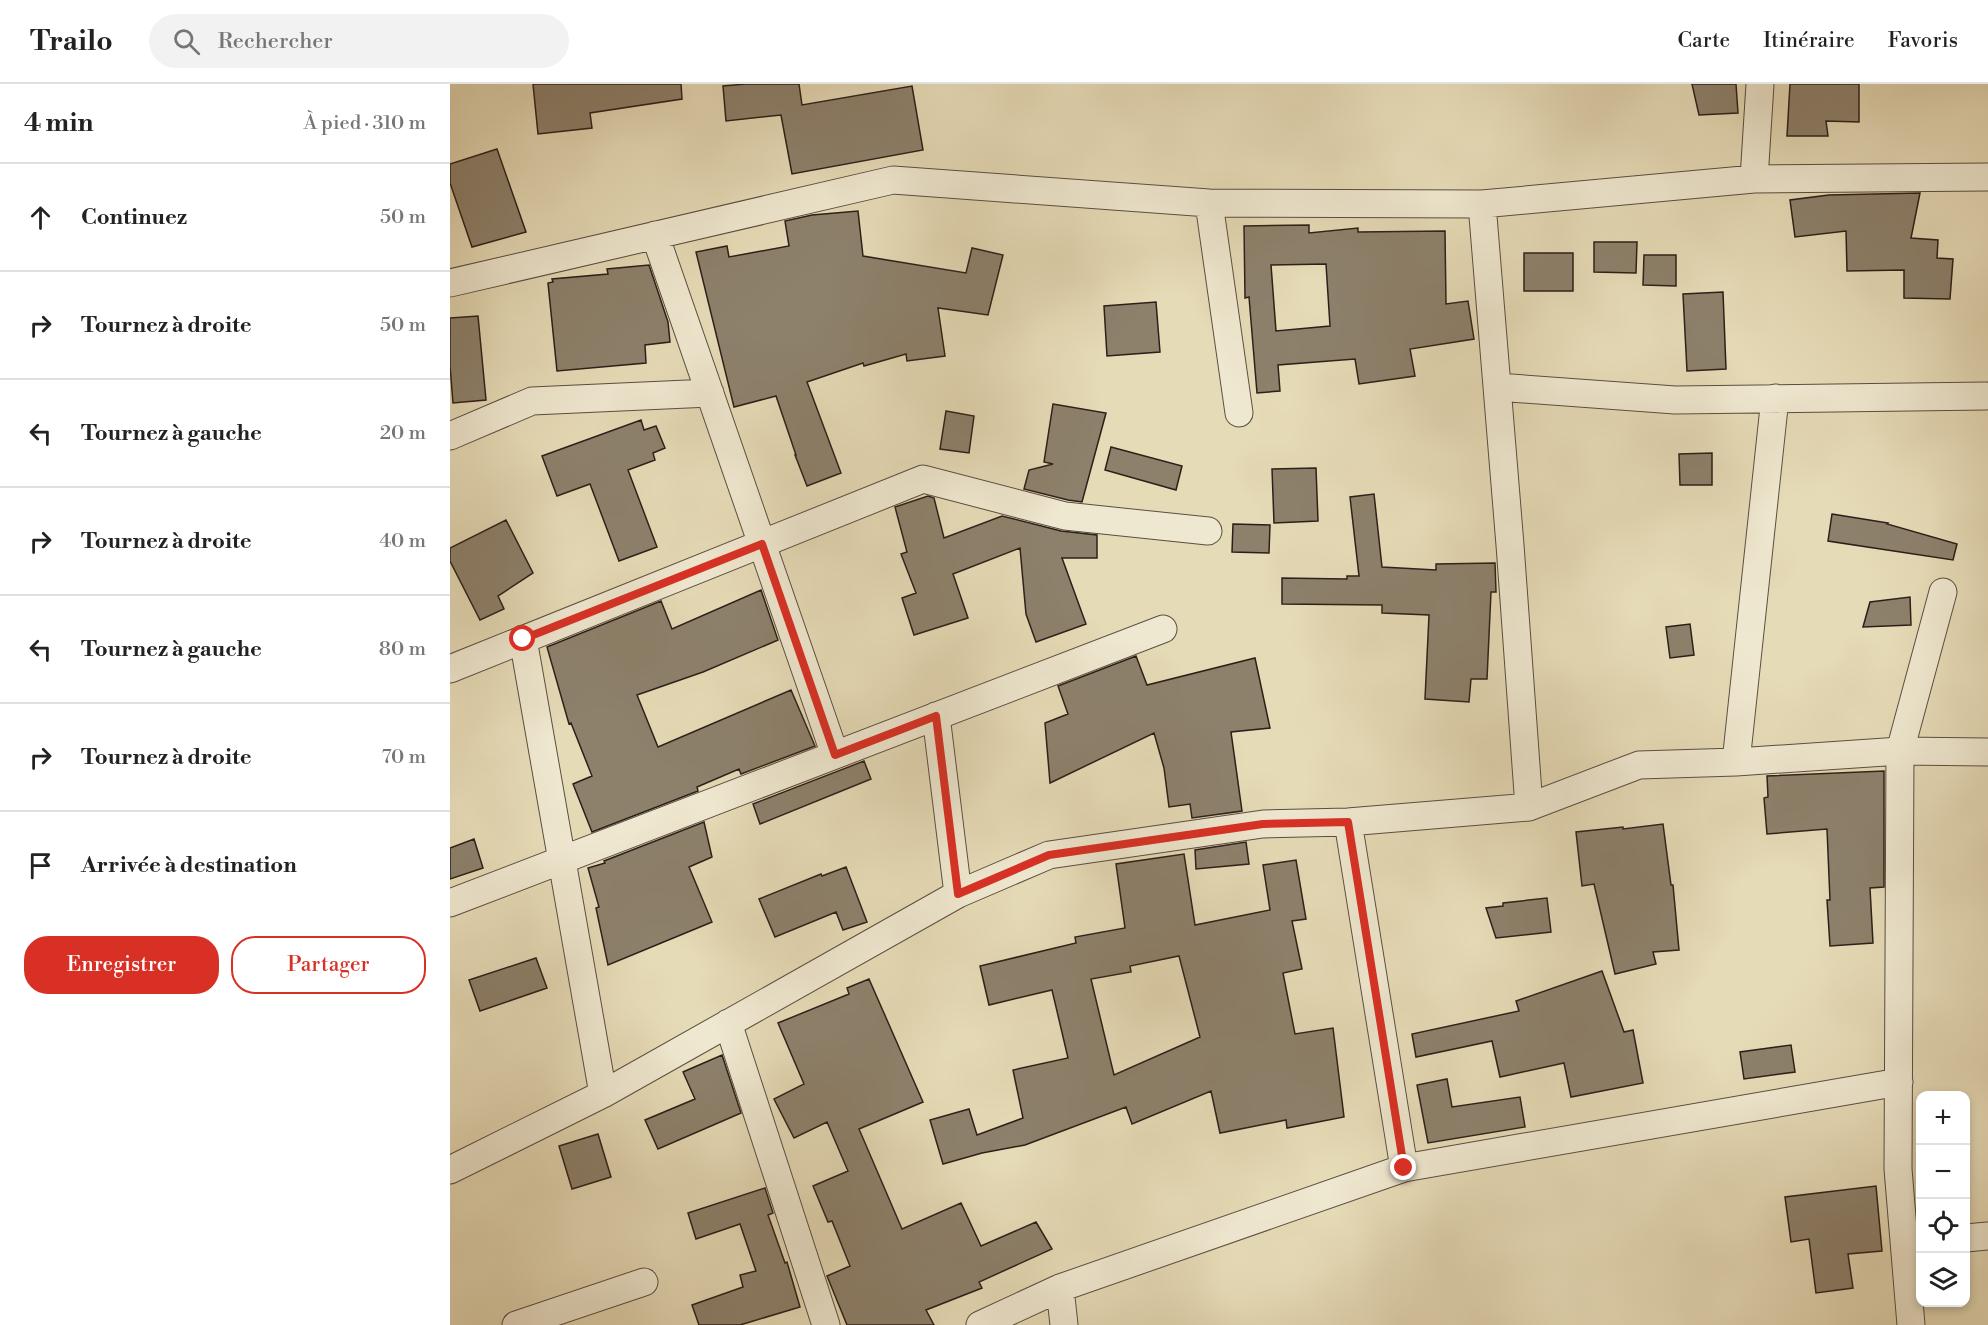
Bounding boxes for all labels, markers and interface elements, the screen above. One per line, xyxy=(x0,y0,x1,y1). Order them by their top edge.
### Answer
search box xyxy=(149,14,569,68)
text: Trailo xyxy=(30,24,113,59)
icon: search xyxy=(170,25,203,58)
text: Rechercher xyxy=(218,28,333,55)
text: Carte xyxy=(1678,28,1730,54)
text: Itinéraire xyxy=(1763,28,1855,54)
text: Favoris xyxy=(1888,28,1958,54)
text: 4 min xyxy=(24,107,94,139)
text: À pied · 310 m xyxy=(304,111,426,136)
icon: ahead xyxy=(24,201,57,234)
text: Continuez xyxy=(81,204,187,231)
text: 50 m xyxy=(380,205,426,230)
icon: right xyxy=(24,309,57,342)
text: Tournez à droite xyxy=(81,312,252,339)
text: 50 m xyxy=(380,313,426,338)
icon: left xyxy=(24,417,57,450)
text: Tournez à gauche xyxy=(81,420,262,447)
text: 20 m xyxy=(380,421,426,446)
icon: right xyxy=(24,525,57,558)
text: Tournez à droite xyxy=(81,528,252,555)
text: 40 m xyxy=(379,529,426,554)
route start xyxy=(509,625,535,651)
icon: left xyxy=(24,633,57,666)
text: Tournez à gauche xyxy=(81,636,262,663)
text: 80 m xyxy=(379,637,426,662)
icon: right xyxy=(24,741,57,774)
text: Tournez à droite xyxy=(81,744,252,771)
text: 70 m xyxy=(382,745,426,770)
icon: arrive xyxy=(24,849,57,882)
text: Arrivée à destination xyxy=(81,852,297,879)
button: Enregistrer xyxy=(24,936,219,994)
button: Partager xyxy=(231,936,426,994)
map controls xyxy=(1916,1091,1970,1307)
button: + xyxy=(1916,1091,1970,1145)
button: − xyxy=(1916,1145,1970,1199)
route end xyxy=(1390,1154,1416,1180)
button: locate xyxy=(1916,1199,1970,1253)
button: layers xyxy=(1916,1253,1970,1307)

